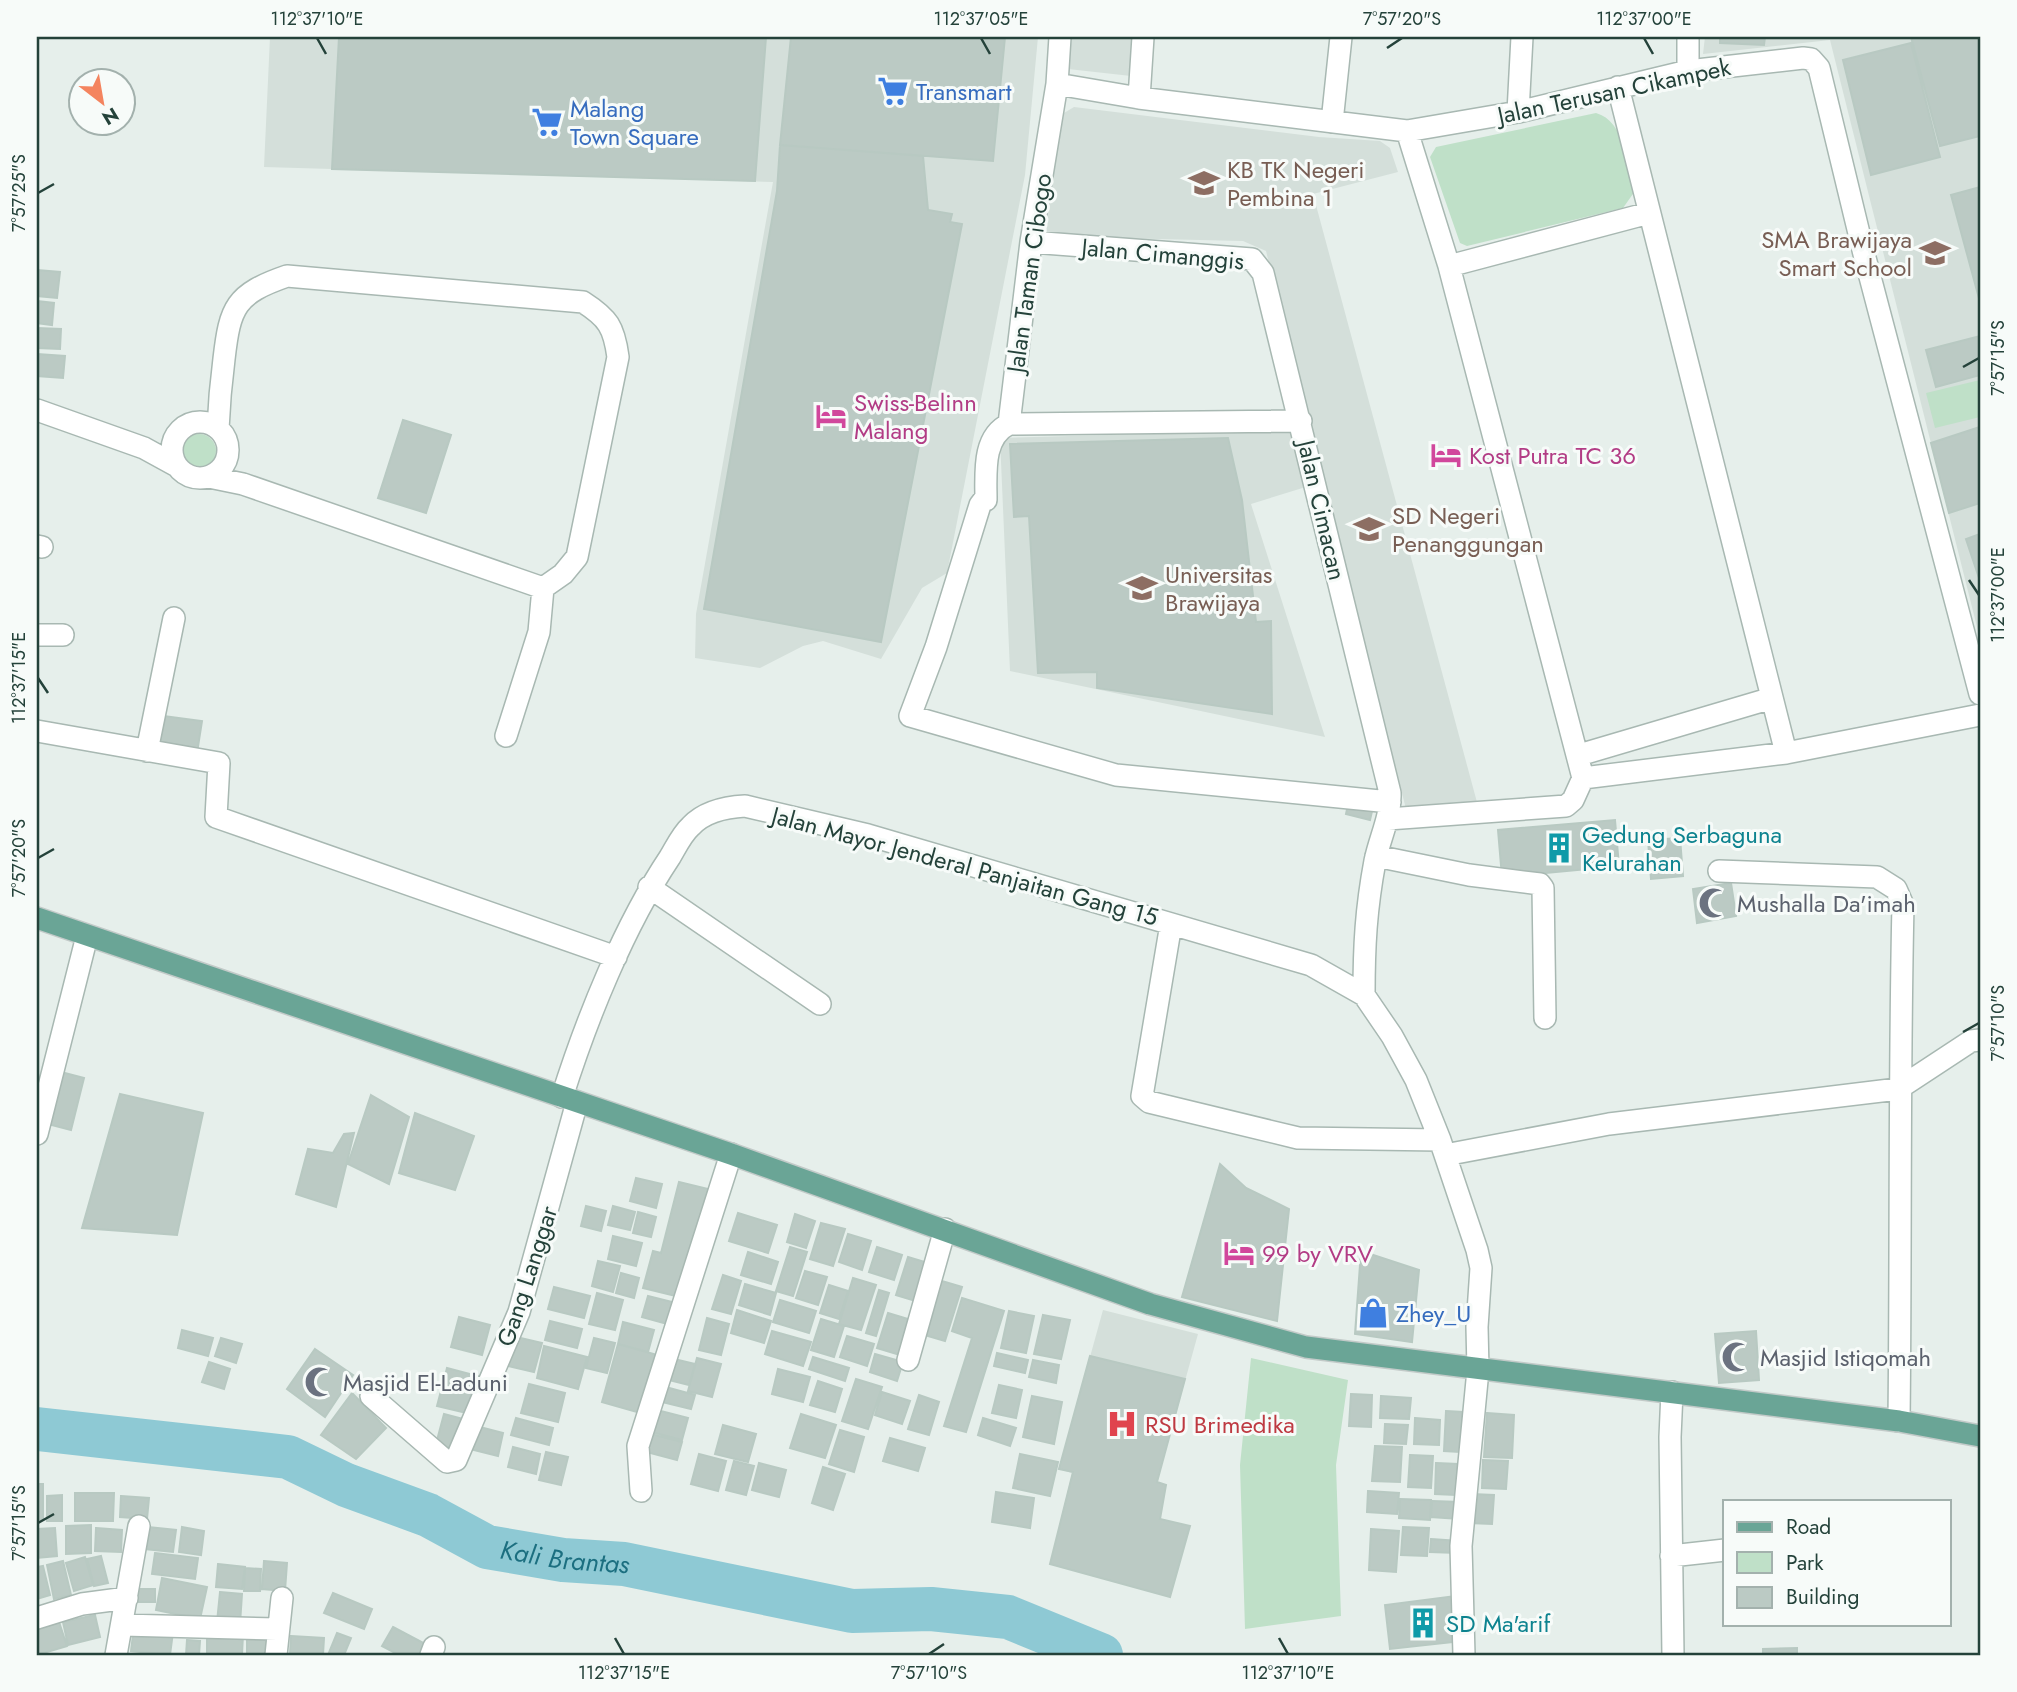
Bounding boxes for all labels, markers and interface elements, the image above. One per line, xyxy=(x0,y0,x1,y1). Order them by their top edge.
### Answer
text: 112°37'10"E xyxy=(271,6,363,32)
text: 112°37'05"E xyxy=(934,6,1028,32)
text: 7°57'20"S xyxy=(1363,6,1441,32)
text: 112°37'00"E xyxy=(1596,6,1692,32)
street label: Jalan Terusan Cikampek xyxy=(1491,49,1734,133)
north arrow xyxy=(66,66,136,136)
supermarket icon: Transmart xyxy=(876,74,910,108)
place label: Transmart xyxy=(916,74,1012,109)
place label: Malang Town Square xyxy=(570,91,699,154)
text: N xyxy=(97,101,124,132)
supermarket icon: Malang Town Square xyxy=(530,105,564,139)
place label: KB TK Negeri Pembina 1 xyxy=(1227,152,1365,215)
text: 7°57'25"S xyxy=(6,154,32,232)
school or university icon: KB TK Negeri Pembina 1 xyxy=(1187,166,1221,200)
street label: Jalan Taman Cibogo xyxy=(997,171,1060,378)
place label: SMA Brawijaya Smart School xyxy=(1761,222,1912,285)
street label: Jalan Cimanggis xyxy=(1077,229,1246,279)
school or university icon: SMA Brawijaya Smart School xyxy=(1918,236,1952,270)
text: 7°57'15"S xyxy=(1985,320,2011,396)
place label: Swiss-Belinn Malang xyxy=(854,385,977,448)
hotel icon: Swiss-Belinn Malang xyxy=(814,399,848,433)
street label: Jalan Cimacan xyxy=(1288,434,1355,583)
hotel icon: Kost Putra TC 36 xyxy=(1429,438,1463,472)
place label: Kost Putra TC 36 xyxy=(1469,438,1636,473)
place label: SD Negeri Penanggungan xyxy=(1392,498,1544,561)
school or university icon: SD Negeri Penanggungan xyxy=(1352,512,1386,546)
text: 112°37'00"E xyxy=(1985,547,2011,643)
place label: Universitas Brawijaya xyxy=(1165,557,1273,620)
school or university icon: Universitas Brawijaya xyxy=(1125,571,1159,605)
text: 112°37'15"E xyxy=(6,632,32,724)
street label: Jalan Mayor Jenderal Panjaitan Gang 15 xyxy=(765,797,1162,934)
place label: Gedung Serbaguna Kelurahan xyxy=(1582,817,1782,880)
text: 7°57'20"S xyxy=(6,819,32,897)
building icon: Gedung Serbaguna Kelurahan xyxy=(1542,831,1576,865)
mosque icon: Mushalla Da'imah xyxy=(1697,886,1731,920)
place label: Mushalla Da'imah xyxy=(1737,886,1916,921)
text: 7°57'10"S xyxy=(1985,985,2011,1061)
street label: Gang Langgar xyxy=(488,1201,566,1351)
hotel icon: 99 by VRV xyxy=(1222,1236,1256,1270)
place label: 99 by VRV xyxy=(1262,1236,1373,1271)
shop icon: Zhey_U xyxy=(1356,1296,1390,1330)
place label: Zhey_U xyxy=(1396,1296,1471,1331)
mosque icon: Masjid Istiqomah xyxy=(1720,1340,1754,1374)
place label: Masjid Istiqomah xyxy=(1760,1340,1931,1375)
mosque icon: Masjid El-Laduni xyxy=(303,1365,337,1399)
place label: Masjid El-Laduni xyxy=(343,1365,508,1400)
hospital icon: RSU Brimedika xyxy=(1105,1407,1139,1441)
place label: RSU Brimedika xyxy=(1145,1407,1295,1442)
text: 7°57'15"S xyxy=(6,1485,32,1561)
legend xyxy=(1723,1500,1951,1626)
text: Road xyxy=(1786,1512,1831,1542)
water label: Kali Brantas xyxy=(497,1531,634,1584)
text: Park xyxy=(1786,1548,1824,1578)
text: Building xyxy=(1786,1582,1859,1612)
building icon: SD Ma'arif xyxy=(1406,1606,1440,1640)
place label: SD Ma'arif xyxy=(1446,1606,1551,1641)
text: 112°37'15"E xyxy=(578,1660,670,1686)
text: 7°57'10"S xyxy=(891,1660,967,1686)
text: 112°37'10"E xyxy=(1242,1660,1334,1686)

